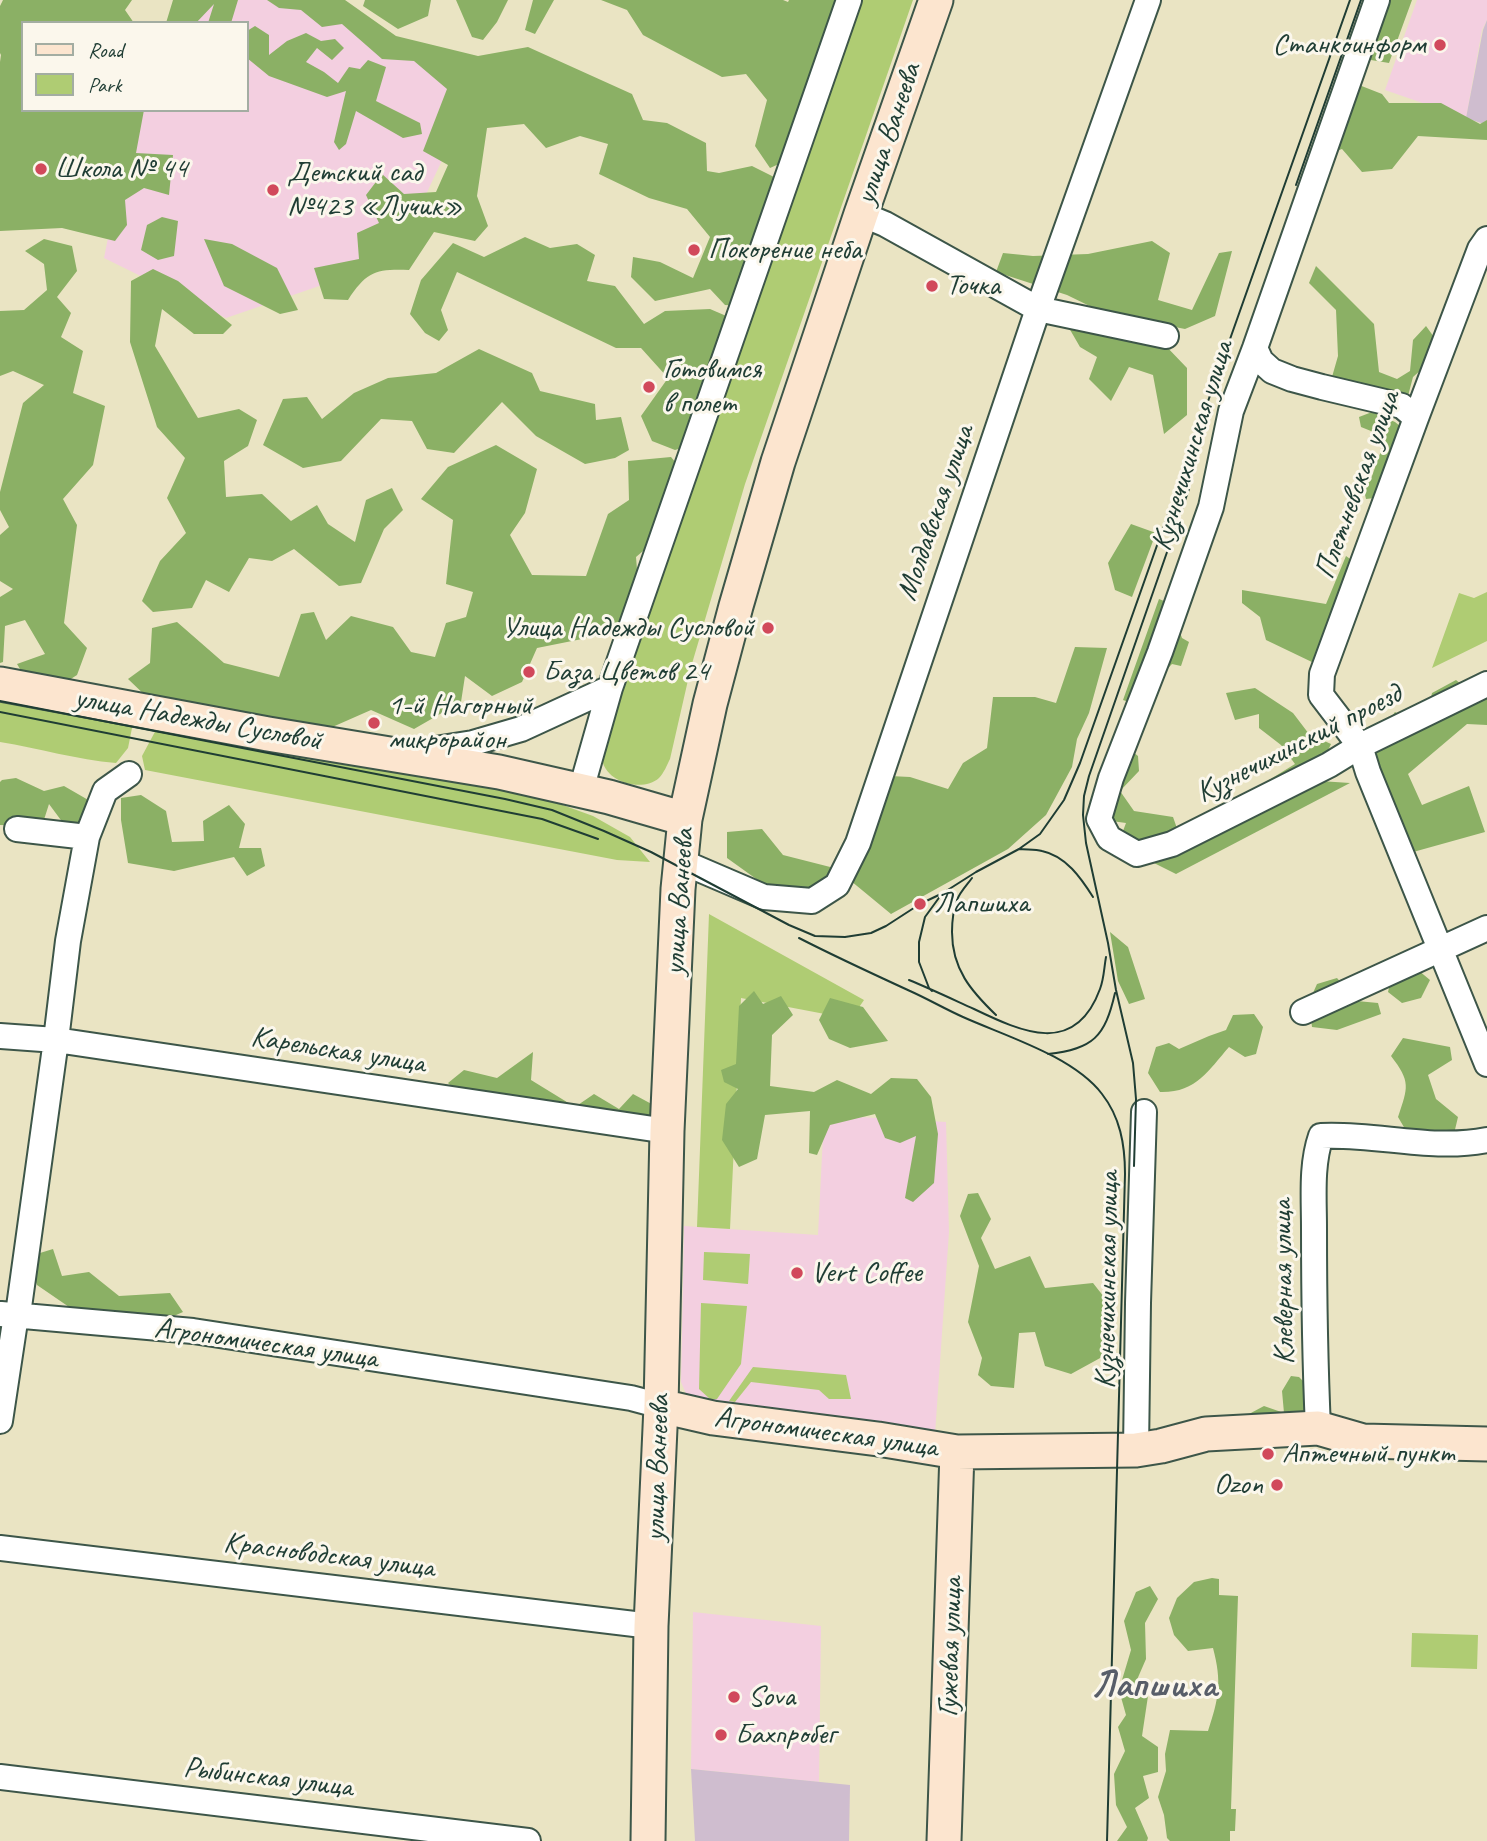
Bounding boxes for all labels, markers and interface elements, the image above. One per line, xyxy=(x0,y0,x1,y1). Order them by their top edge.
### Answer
legend xyxy=(21,21,248,112)
place label: Станкоинформ xyxy=(1273,27,1426,63)
text: Road xyxy=(88,37,123,63)
marker: Станкоинформ xyxy=(1432,37,1448,53)
street label: улица Ванеева xyxy=(848,59,930,209)
text: Park xyxy=(88,72,121,98)
place label: Школа № 44 xyxy=(55,151,187,187)
place label: Детский сад №423 «Лучик» xyxy=(287,155,463,226)
marker: Школа № 44 xyxy=(33,161,49,177)
marker: Детский сад №423 «Лучик» xyxy=(265,182,281,198)
place label: Покорение неба xyxy=(708,232,861,268)
marker: Покорение неба xyxy=(686,242,702,258)
place label: Точка xyxy=(946,268,1000,304)
marker: Точка xyxy=(924,278,940,294)
street label: Кузнечихинская улица xyxy=(1144,337,1242,555)
place label: Готовимся в полет xyxy=(663,352,761,422)
marker: Готовимся в полет xyxy=(641,379,657,395)
street label: Плетневская улица xyxy=(1307,386,1409,584)
street label: Молдавская улица xyxy=(889,421,983,605)
place label: Улица Надежды Сусловой xyxy=(502,610,754,646)
marker: Улица Надежды Сусловой xyxy=(760,620,776,636)
place label: База Цветов 24 xyxy=(543,654,709,690)
marker: База Цветов 24 xyxy=(521,664,537,680)
street label: Кузнечихинский проезд xyxy=(1190,677,1408,811)
street label: улица Надежды Сусловой xyxy=(72,681,324,759)
place label: 1-й Нагорный микрорайон xyxy=(388,688,532,758)
marker: 1-й Нагорный микрорайон xyxy=(366,715,382,731)
street label: улица Ванеева xyxy=(657,827,703,977)
place label: Лапшиха xyxy=(934,886,1029,922)
marker: Лапшиха xyxy=(912,896,928,912)
street label: Карельская улица xyxy=(248,1019,428,1083)
street label: Кузнечихинская улица xyxy=(1088,1171,1128,1389)
street label: Клеверная улица xyxy=(1265,1199,1303,1365)
place label: Vert Coffee xyxy=(811,1255,922,1291)
marker: Vert Coffee xyxy=(789,1265,805,1281)
street label: Агрономическая улица xyxy=(152,1311,380,1377)
street label: улица Ванеева xyxy=(637,1394,679,1542)
street label: Агрономическая улица xyxy=(712,1400,940,1466)
place label: Аптечный пункт xyxy=(1282,1436,1454,1472)
marker: Аптечный пункт xyxy=(1260,1446,1276,1462)
place label: Ozon xyxy=(1214,1467,1263,1503)
marker: Ozon xyxy=(1269,1477,1285,1493)
street label: Красноводская улица xyxy=(222,1525,436,1587)
street label: Гужевая улица xyxy=(931,1576,971,1718)
district label: Лапшиха xyxy=(1091,1664,1217,1708)
place label: Sova xyxy=(748,1679,795,1715)
marker: Sova xyxy=(726,1689,742,1705)
place label: Бахпробег xyxy=(735,1717,835,1753)
marker: Бахпробег xyxy=(713,1727,729,1743)
street label: Рыбинская улица xyxy=(181,1750,355,1806)

